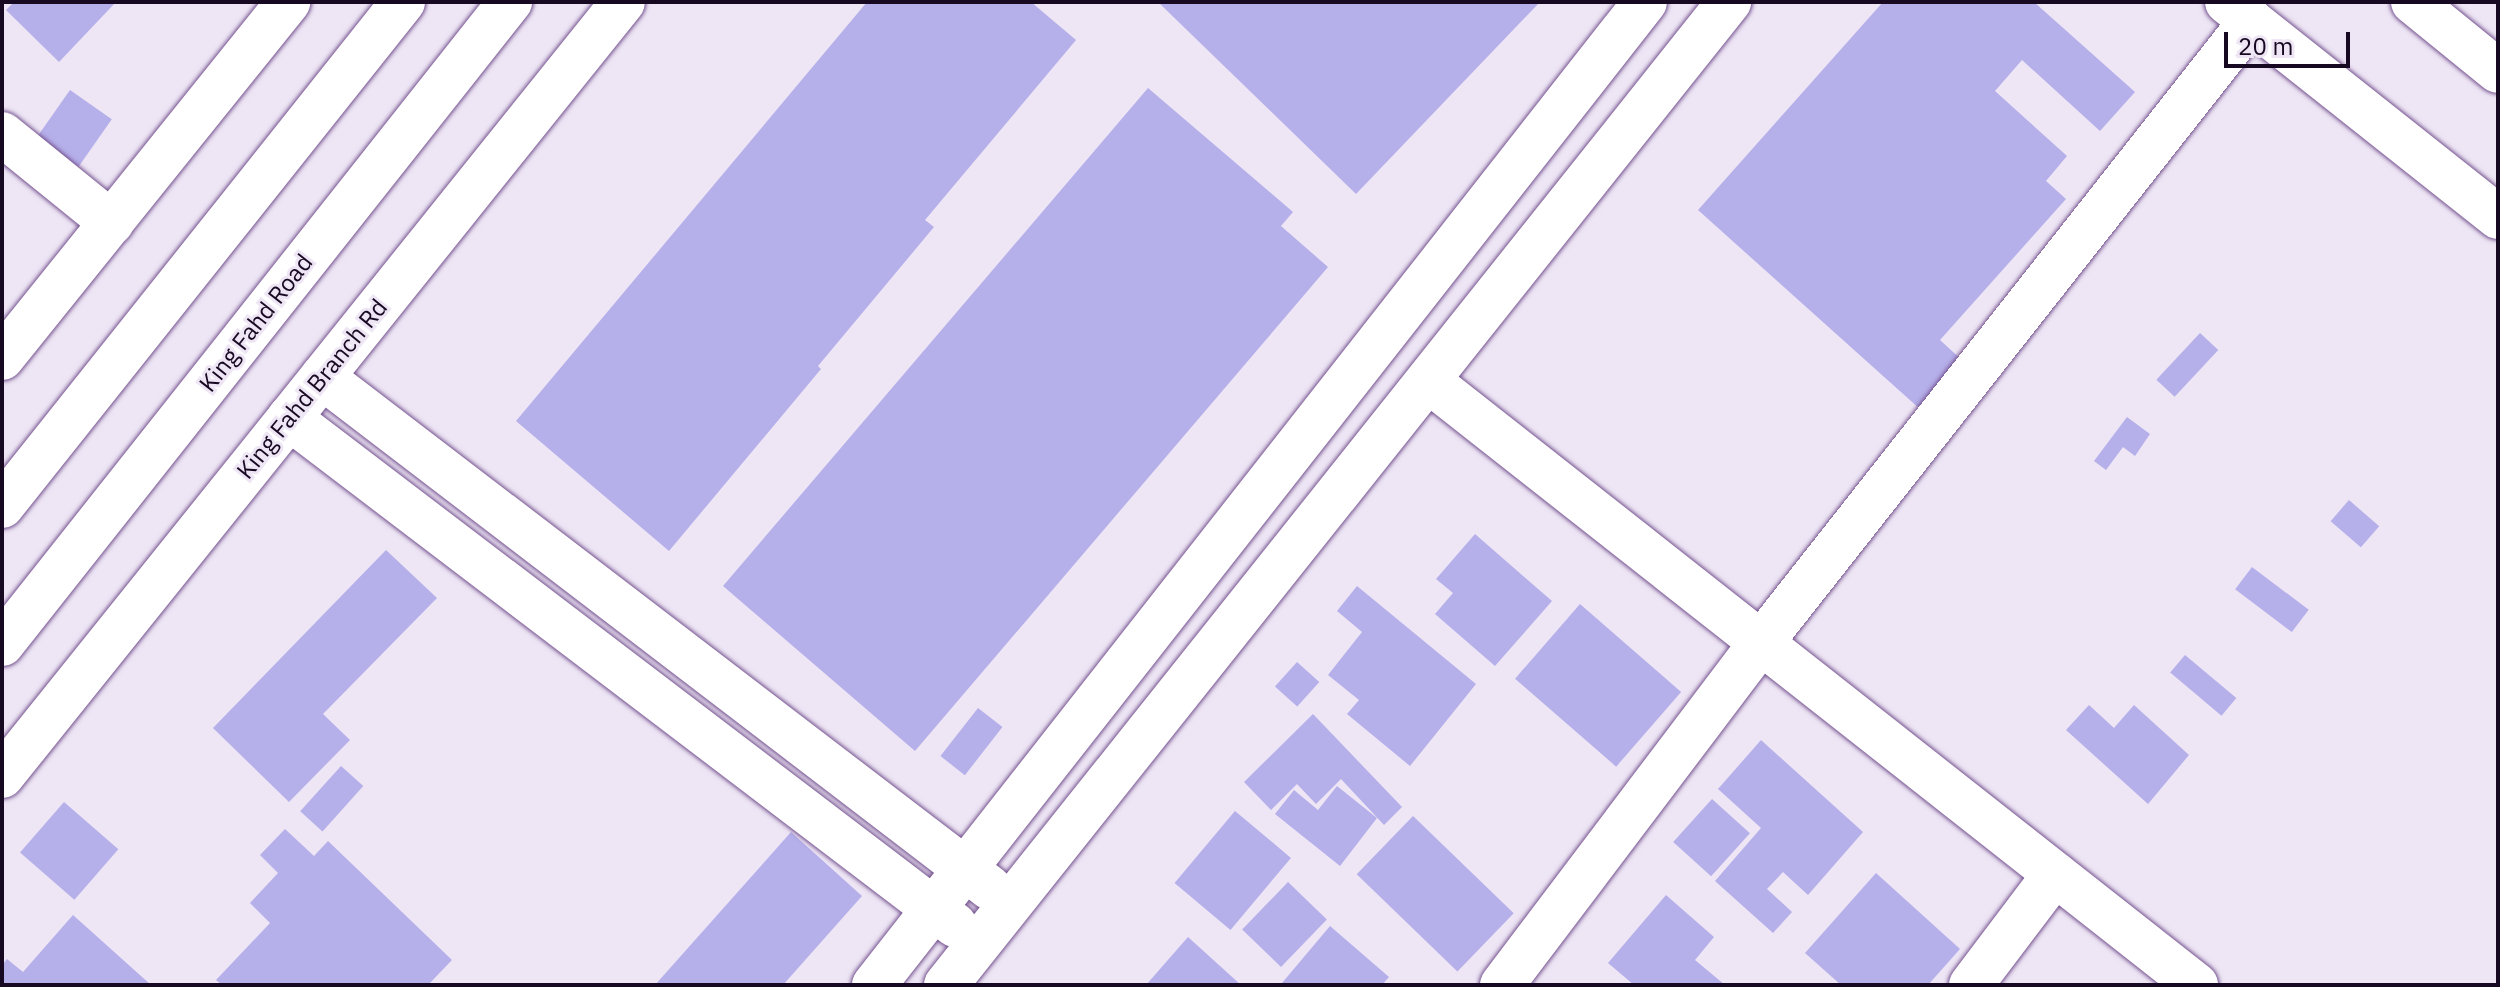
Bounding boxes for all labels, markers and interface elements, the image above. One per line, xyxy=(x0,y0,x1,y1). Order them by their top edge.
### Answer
scale bar xyxy=(2228,16,2354,66)
text: 20 m xyxy=(2238,30,2293,62)
street label: King Fahd Road xyxy=(193,248,319,398)
street label: King Fahd Branch Rd xyxy=(231,293,393,485)

